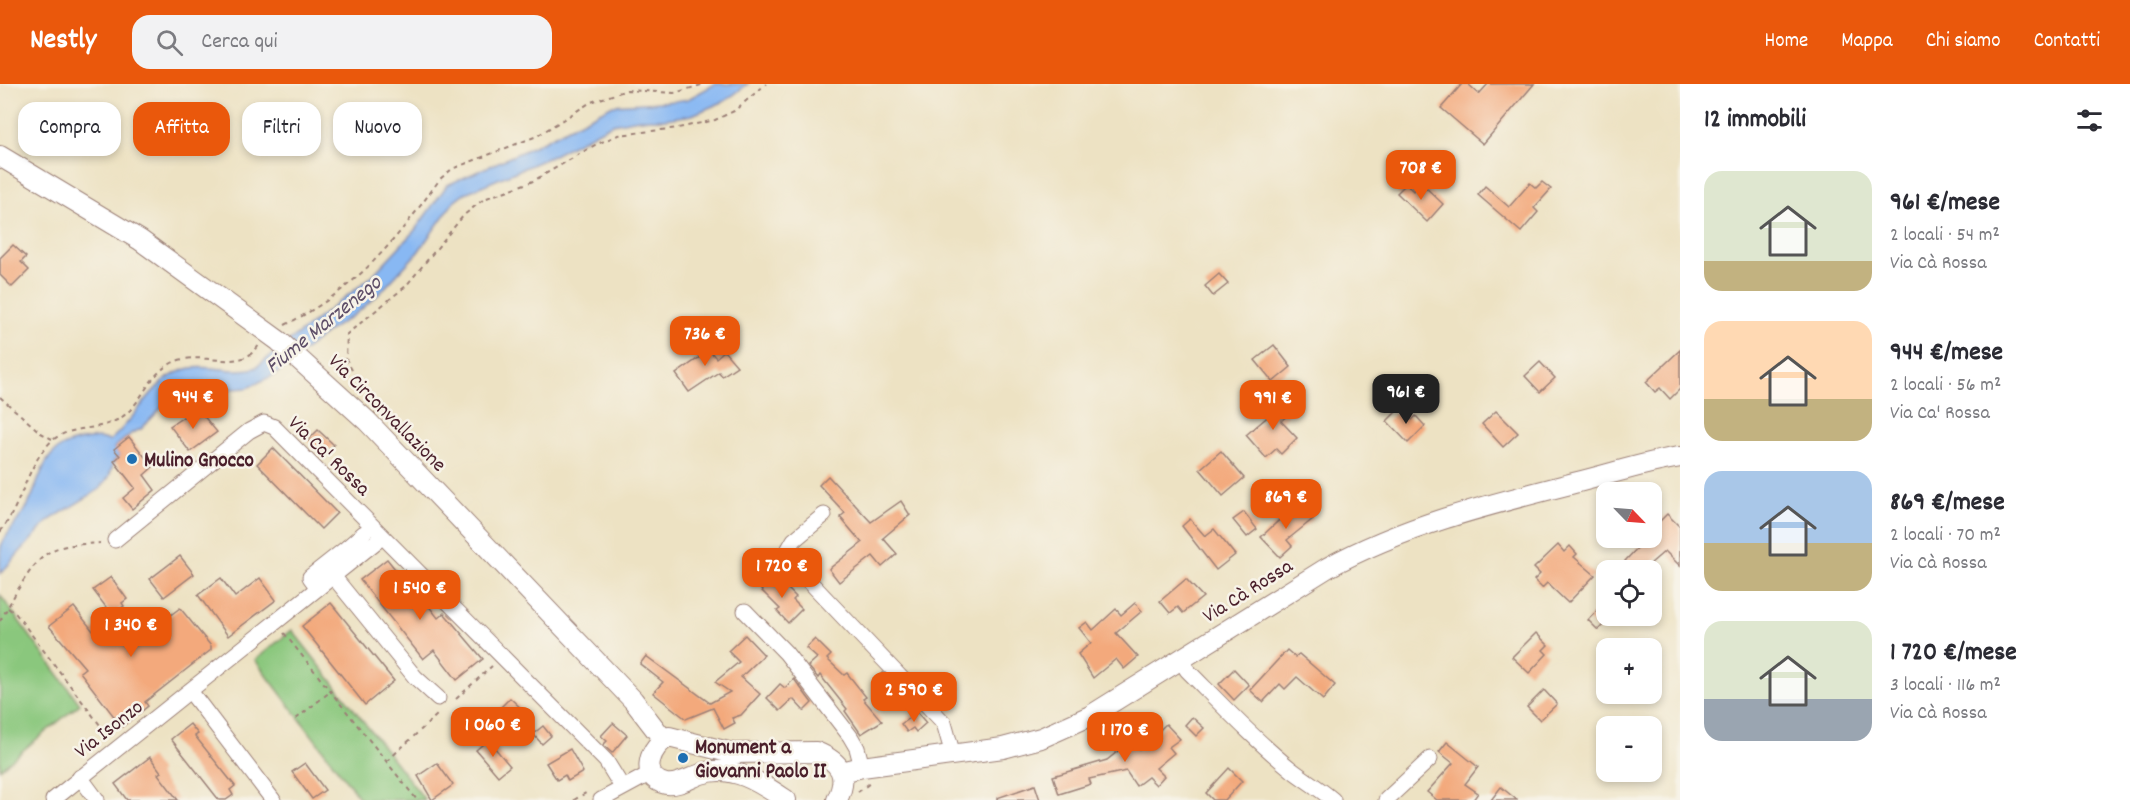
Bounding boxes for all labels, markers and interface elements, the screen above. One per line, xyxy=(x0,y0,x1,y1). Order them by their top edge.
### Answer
search box xyxy=(132,15,552,69)
text: Nestly xyxy=(30,22,96,62)
icon: search xyxy=(153,26,186,59)
text: Cerca qui xyxy=(201,27,278,58)
text: Home xyxy=(1765,27,1808,57)
text: Mappa xyxy=(1841,27,1893,57)
text: Chi siamo xyxy=(1926,27,2001,57)
text: Contatti xyxy=(2034,27,2100,57)
chip: Compra xyxy=(18,102,121,156)
chip: Affitta xyxy=(133,102,230,156)
chip: Filtri xyxy=(242,102,321,156)
chip: Nuovo xyxy=(333,102,422,156)
text: 12 immobili xyxy=(1704,102,1806,139)
icon: filters xyxy=(2073,104,2106,137)
pin: 708 € xyxy=(1379,150,1463,201)
text: 708 € xyxy=(1400,155,1442,183)
text: 961 €/mese xyxy=(1890,185,2000,222)
icon: home xyxy=(1752,195,1824,267)
text: 2 locali · 54 m² xyxy=(1890,222,2000,250)
text: Via Cà Rossa xyxy=(1890,250,1987,278)
water label: Fiume Marzenego xyxy=(259,268,390,382)
pin: 736 € xyxy=(663,316,747,367)
text: 736 € xyxy=(684,321,726,349)
text: 944 €/mese xyxy=(1890,335,2003,372)
icon: home xyxy=(1752,345,1824,417)
street label: Via Circonvallazione xyxy=(320,348,452,480)
text: 2 locali · 56 m² xyxy=(1890,372,2001,400)
pin: 961 € xyxy=(1364,374,1448,425)
pin: 944 € xyxy=(151,379,235,430)
text: 961 € xyxy=(1386,379,1426,407)
pin: 991 € xyxy=(1231,380,1315,431)
text: 944 € xyxy=(172,384,214,412)
text: 991 € xyxy=(1254,385,1292,413)
text: Via Ca' Rossa xyxy=(1890,400,1990,428)
street label: Via Ca' Rossa xyxy=(280,410,377,505)
place label: Mulino Gnocco xyxy=(144,447,254,477)
marker: Mulino Gnocco xyxy=(125,452,139,466)
pin: 869 € xyxy=(1244,479,1328,530)
north arrow xyxy=(1596,482,1662,548)
map controls xyxy=(1596,482,1662,782)
text: 869 € xyxy=(1265,484,1307,512)
text: 869 €/mese xyxy=(1890,485,2005,522)
icon: home xyxy=(1752,495,1824,567)
text: 2 locali · 70 m² xyxy=(1890,522,2001,550)
pin: 1 720 € xyxy=(727,548,837,599)
text: Via Cà Rossa xyxy=(1890,550,1987,578)
street label: Via Cà Rossa xyxy=(1198,552,1300,632)
text: 1 720 € xyxy=(756,553,808,581)
button: locate xyxy=(1596,560,1662,626)
pin: 1 540 € xyxy=(365,570,475,621)
text: 1 540 € xyxy=(393,575,447,603)
pin: 1 340 € xyxy=(76,607,186,658)
text: 1 340 € xyxy=(105,612,157,640)
text: 1 720 €/mese xyxy=(1890,635,2017,672)
button: + xyxy=(1596,638,1662,704)
icon: home xyxy=(1752,645,1824,717)
pin: 2 590 € xyxy=(859,672,969,723)
text: 3 locali · 116 m² xyxy=(1890,672,2001,700)
text: 2 590 € xyxy=(885,677,943,705)
street label: Via Isonzo xyxy=(69,694,151,767)
text: Via Cà Rossa xyxy=(1890,700,1987,728)
pin: 1 060 € xyxy=(438,707,548,758)
text: 1 060 € xyxy=(465,712,521,740)
pin: 1 170 € xyxy=(1070,712,1180,763)
button: − xyxy=(1596,716,1662,782)
text: 1 170 € xyxy=(1101,717,1149,745)
place label: Monument a Giovanni Paolo II xyxy=(695,734,827,788)
marker: Monument a Giovanni Paolo II xyxy=(676,751,690,765)

